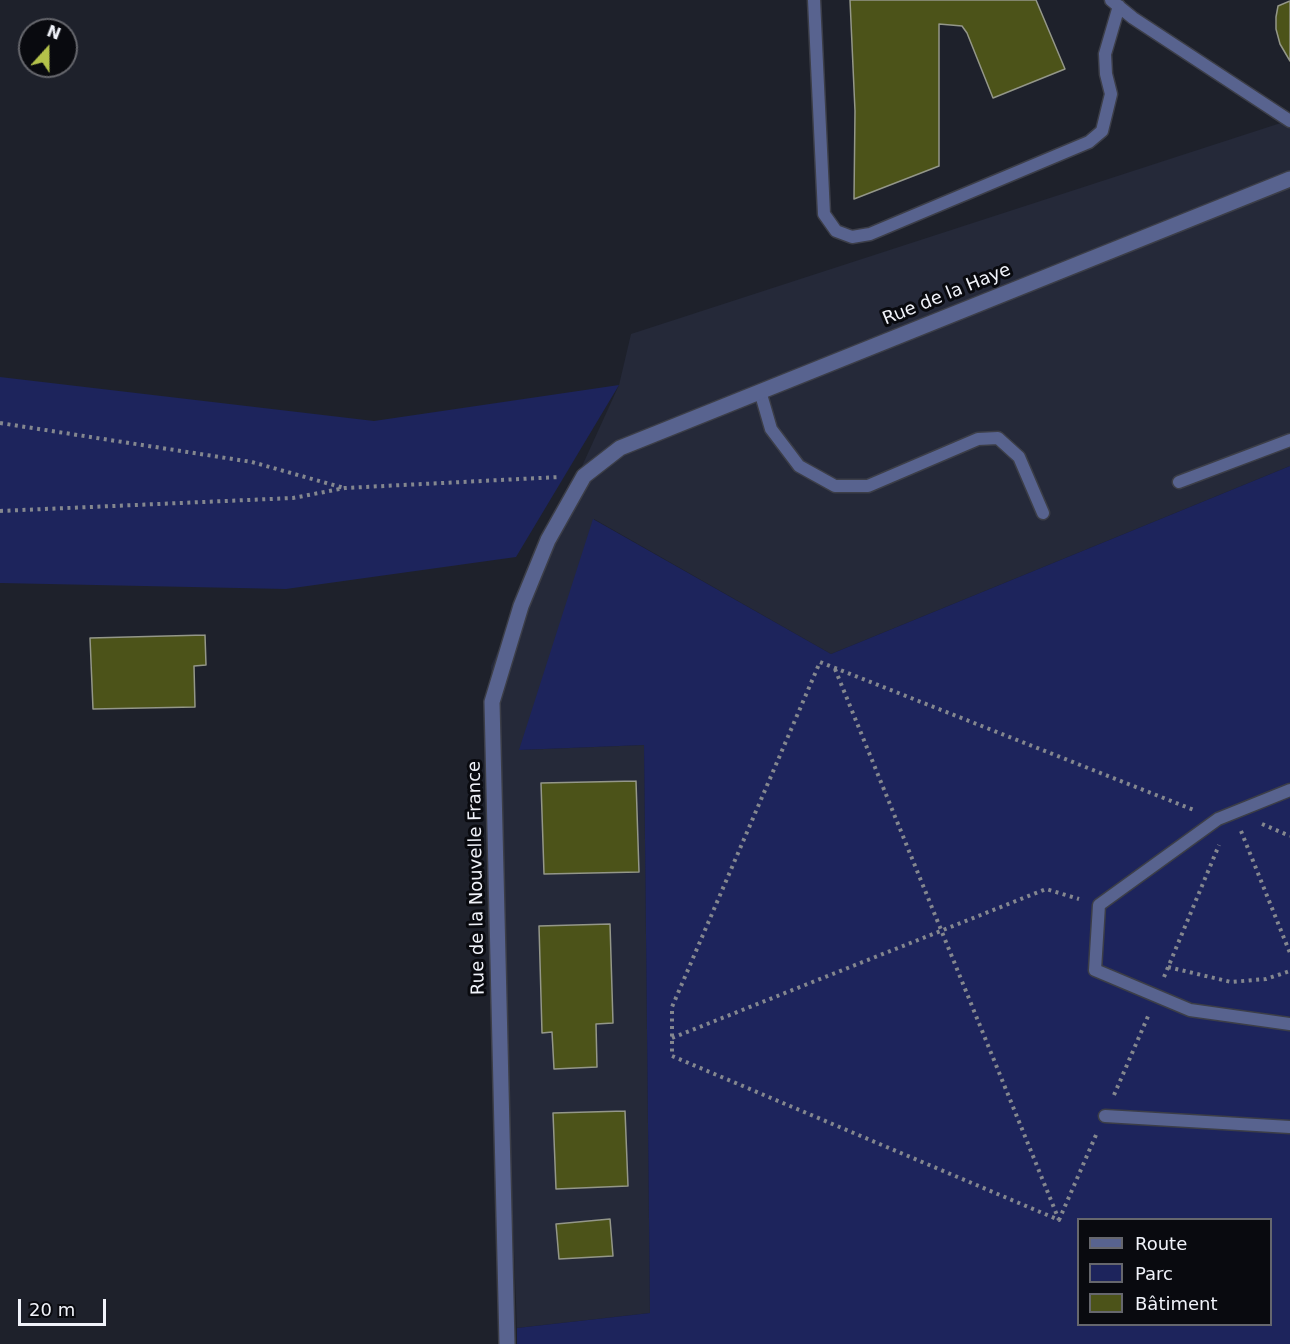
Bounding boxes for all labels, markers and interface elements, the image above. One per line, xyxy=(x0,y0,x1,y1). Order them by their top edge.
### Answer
north arrow xyxy=(18,18,78,78)
text: N xyxy=(44,21,64,44)
street label: Rue de la Haye xyxy=(880,259,1014,331)
street label: Rue de la Nouvelle France xyxy=(464,761,490,995)
legend xyxy=(1077,1218,1272,1326)
text: Route xyxy=(1135,1233,1187,1254)
text: Parc xyxy=(1135,1263,1173,1284)
scale bar xyxy=(21,1287,110,1325)
text: Bâtiment xyxy=(1135,1293,1218,1314)
text: 20 m xyxy=(29,1299,75,1320)

